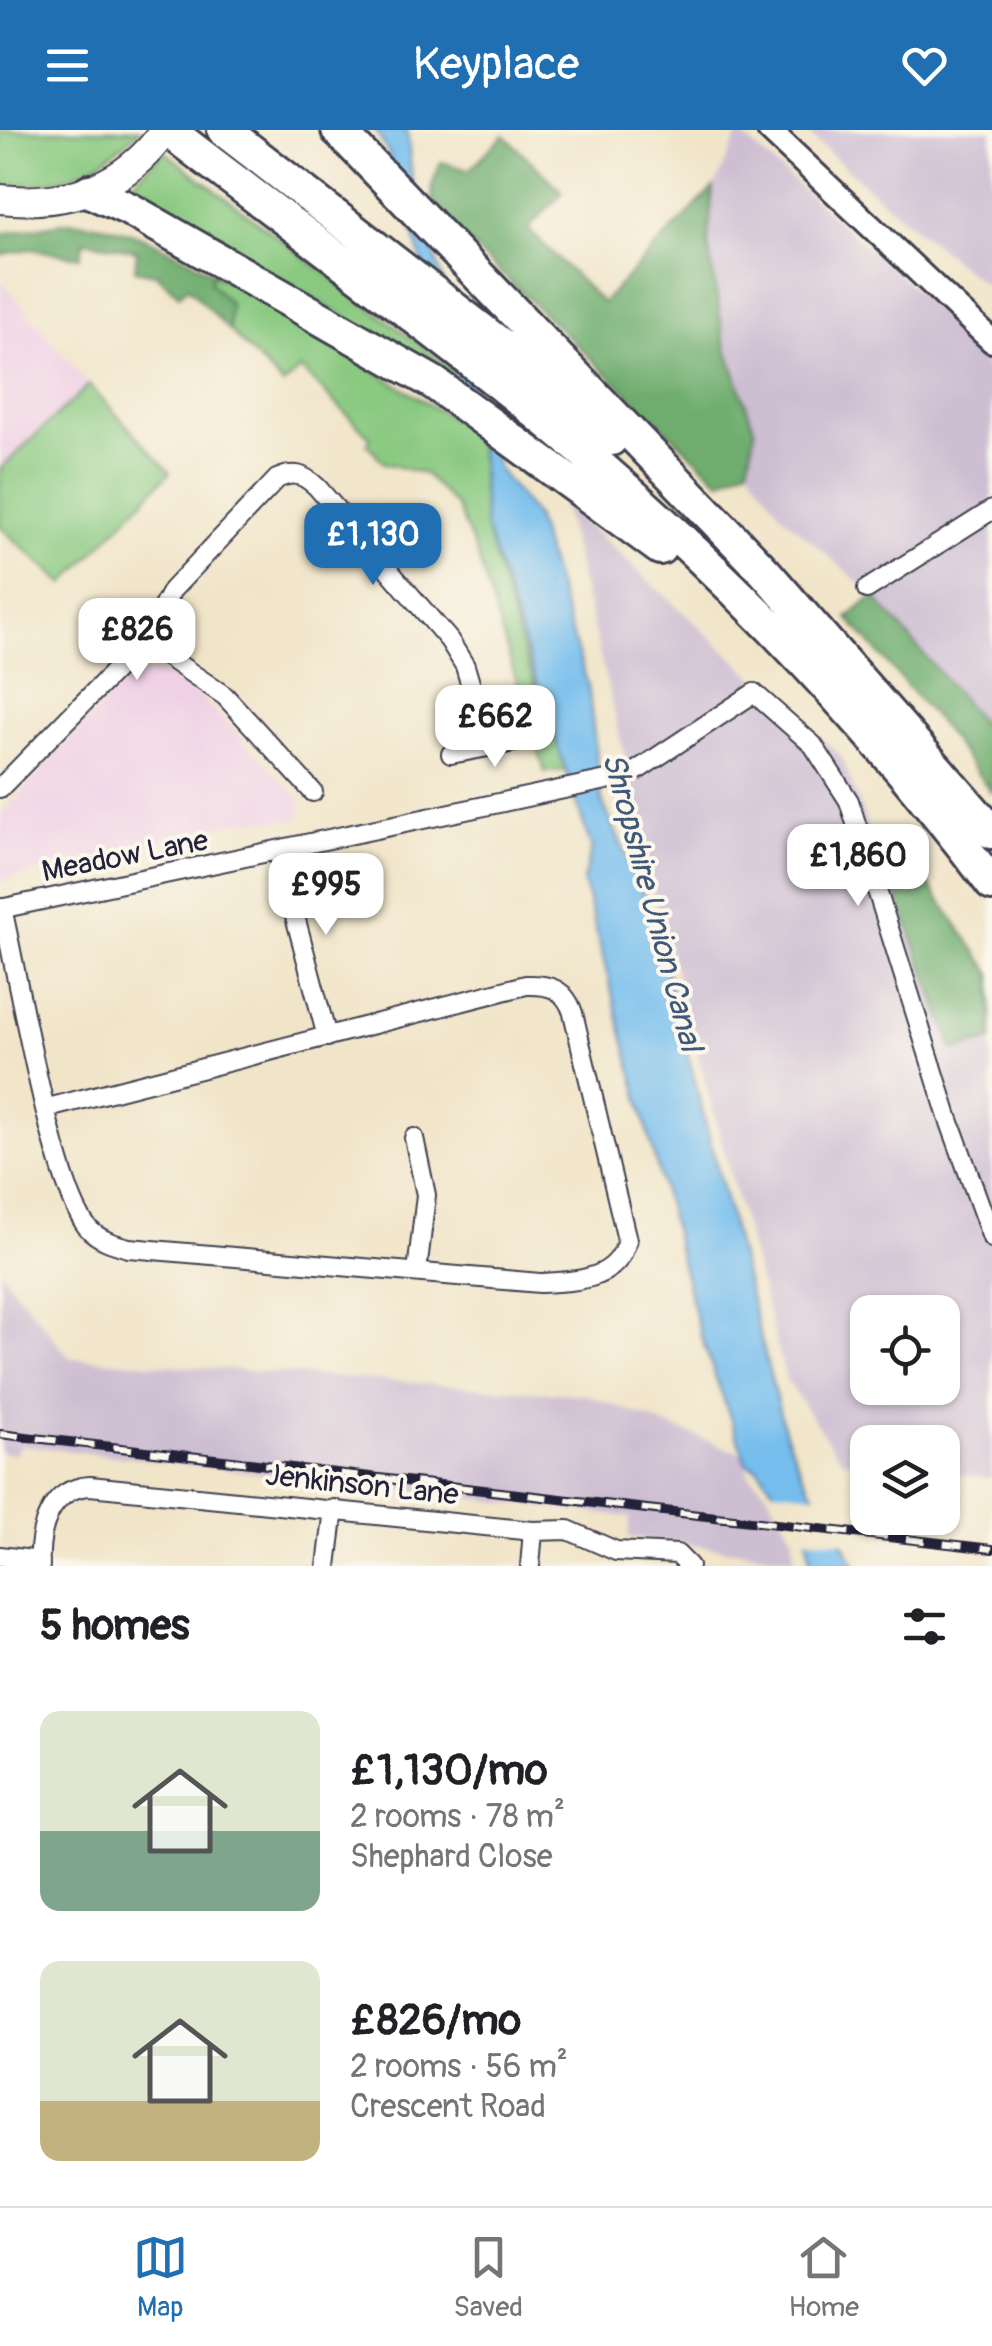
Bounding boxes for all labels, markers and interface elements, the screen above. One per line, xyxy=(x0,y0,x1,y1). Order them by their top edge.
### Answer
text: Keyplace xyxy=(413,37,579,93)
icon: menu xyxy=(40,38,95,93)
icon: heart xyxy=(897,38,952,93)
pin: £1,130 xyxy=(292,503,454,588)
text: £1,130 xyxy=(326,515,420,555)
pin: £826 xyxy=(78,598,196,683)
text: £826 xyxy=(100,610,174,650)
pin: £662 xyxy=(436,685,554,770)
text: £662 xyxy=(457,697,533,737)
water label: Shropshire Union Canal xyxy=(593,749,712,1059)
street label: Meadow Lane xyxy=(39,822,212,890)
pin: £1,860 xyxy=(777,824,939,909)
text: £1,860 xyxy=(809,836,907,876)
pin: £995 xyxy=(267,853,385,938)
text: £995 xyxy=(291,865,361,905)
map controls xyxy=(850,1295,960,1535)
button: locate xyxy=(850,1295,960,1405)
button: layers xyxy=(850,1425,960,1535)
street label: Jenkinson Lane xyxy=(264,1456,461,1514)
icon: filters xyxy=(897,1599,952,1654)
text: 5 homes xyxy=(40,1600,190,1652)
text: £1,130/mo xyxy=(350,1745,548,1797)
icon: home xyxy=(120,1751,240,1871)
text: 2 rooms · 78 m² xyxy=(350,1797,565,1837)
text: Shephard Close xyxy=(350,1837,552,1877)
text: £826/mo xyxy=(350,1995,521,2047)
icon: home xyxy=(120,2001,240,2121)
text: 2 rooms · 56 m² xyxy=(350,2047,568,2087)
text: Crescent Road xyxy=(350,2087,546,2127)
tab: Map xyxy=(133,2230,188,2325)
tab: Saved xyxy=(453,2230,523,2325)
tab: Home xyxy=(789,2230,859,2325)

